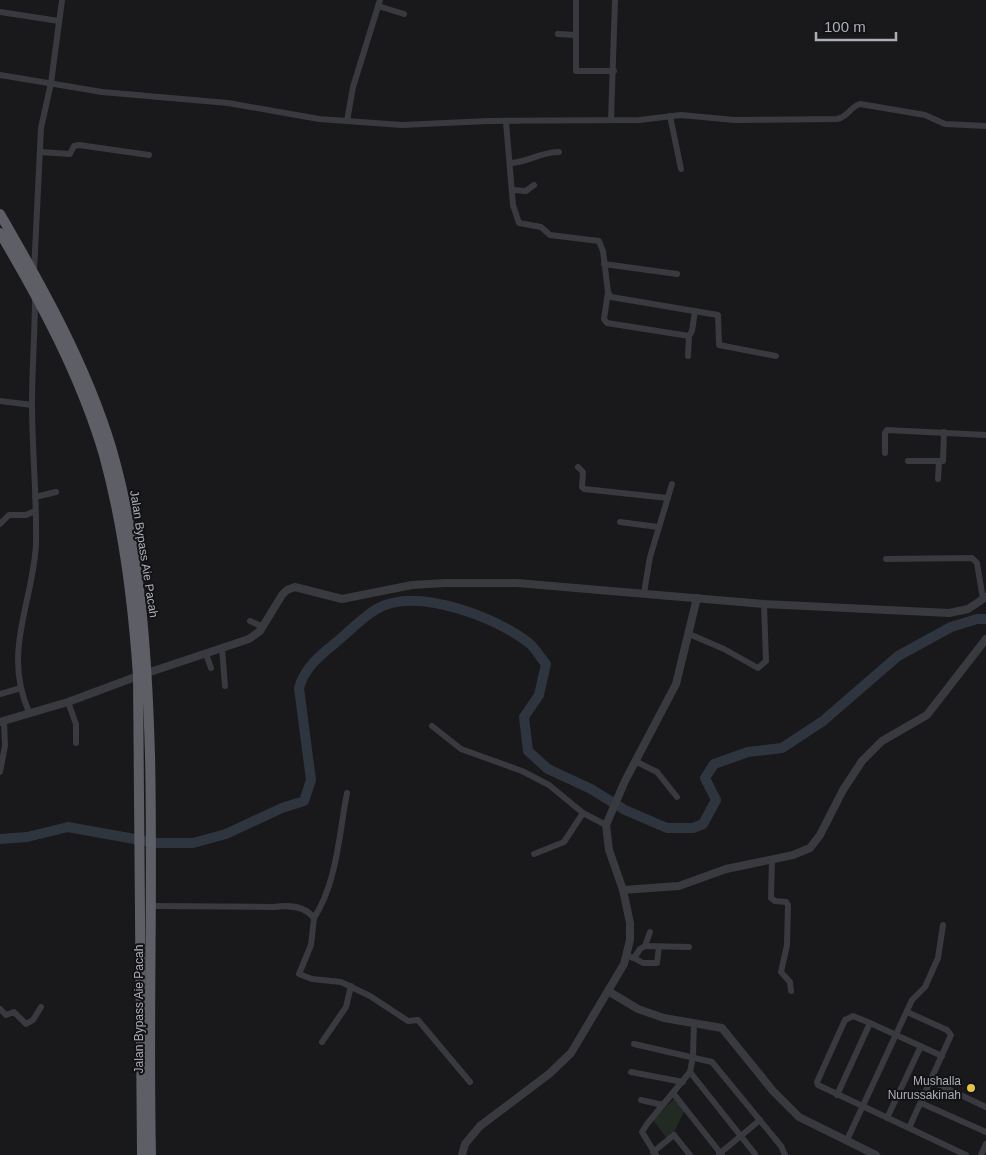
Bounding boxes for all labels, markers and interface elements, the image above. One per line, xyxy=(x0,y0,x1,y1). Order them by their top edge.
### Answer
scale bar xyxy=(816,10,896,42)
text: 100 m xyxy=(824,18,866,35)
street label: Jalan Bypass Aie Pacah xyxy=(127,489,161,619)
street label: Jalan Bypass Aie Pacah xyxy=(132,945,146,1073)
place label: Mushalla Nurussakinah xyxy=(888,1074,961,1102)
marker: Mushalla Nurussakinah xyxy=(965,1082,977,1094)

